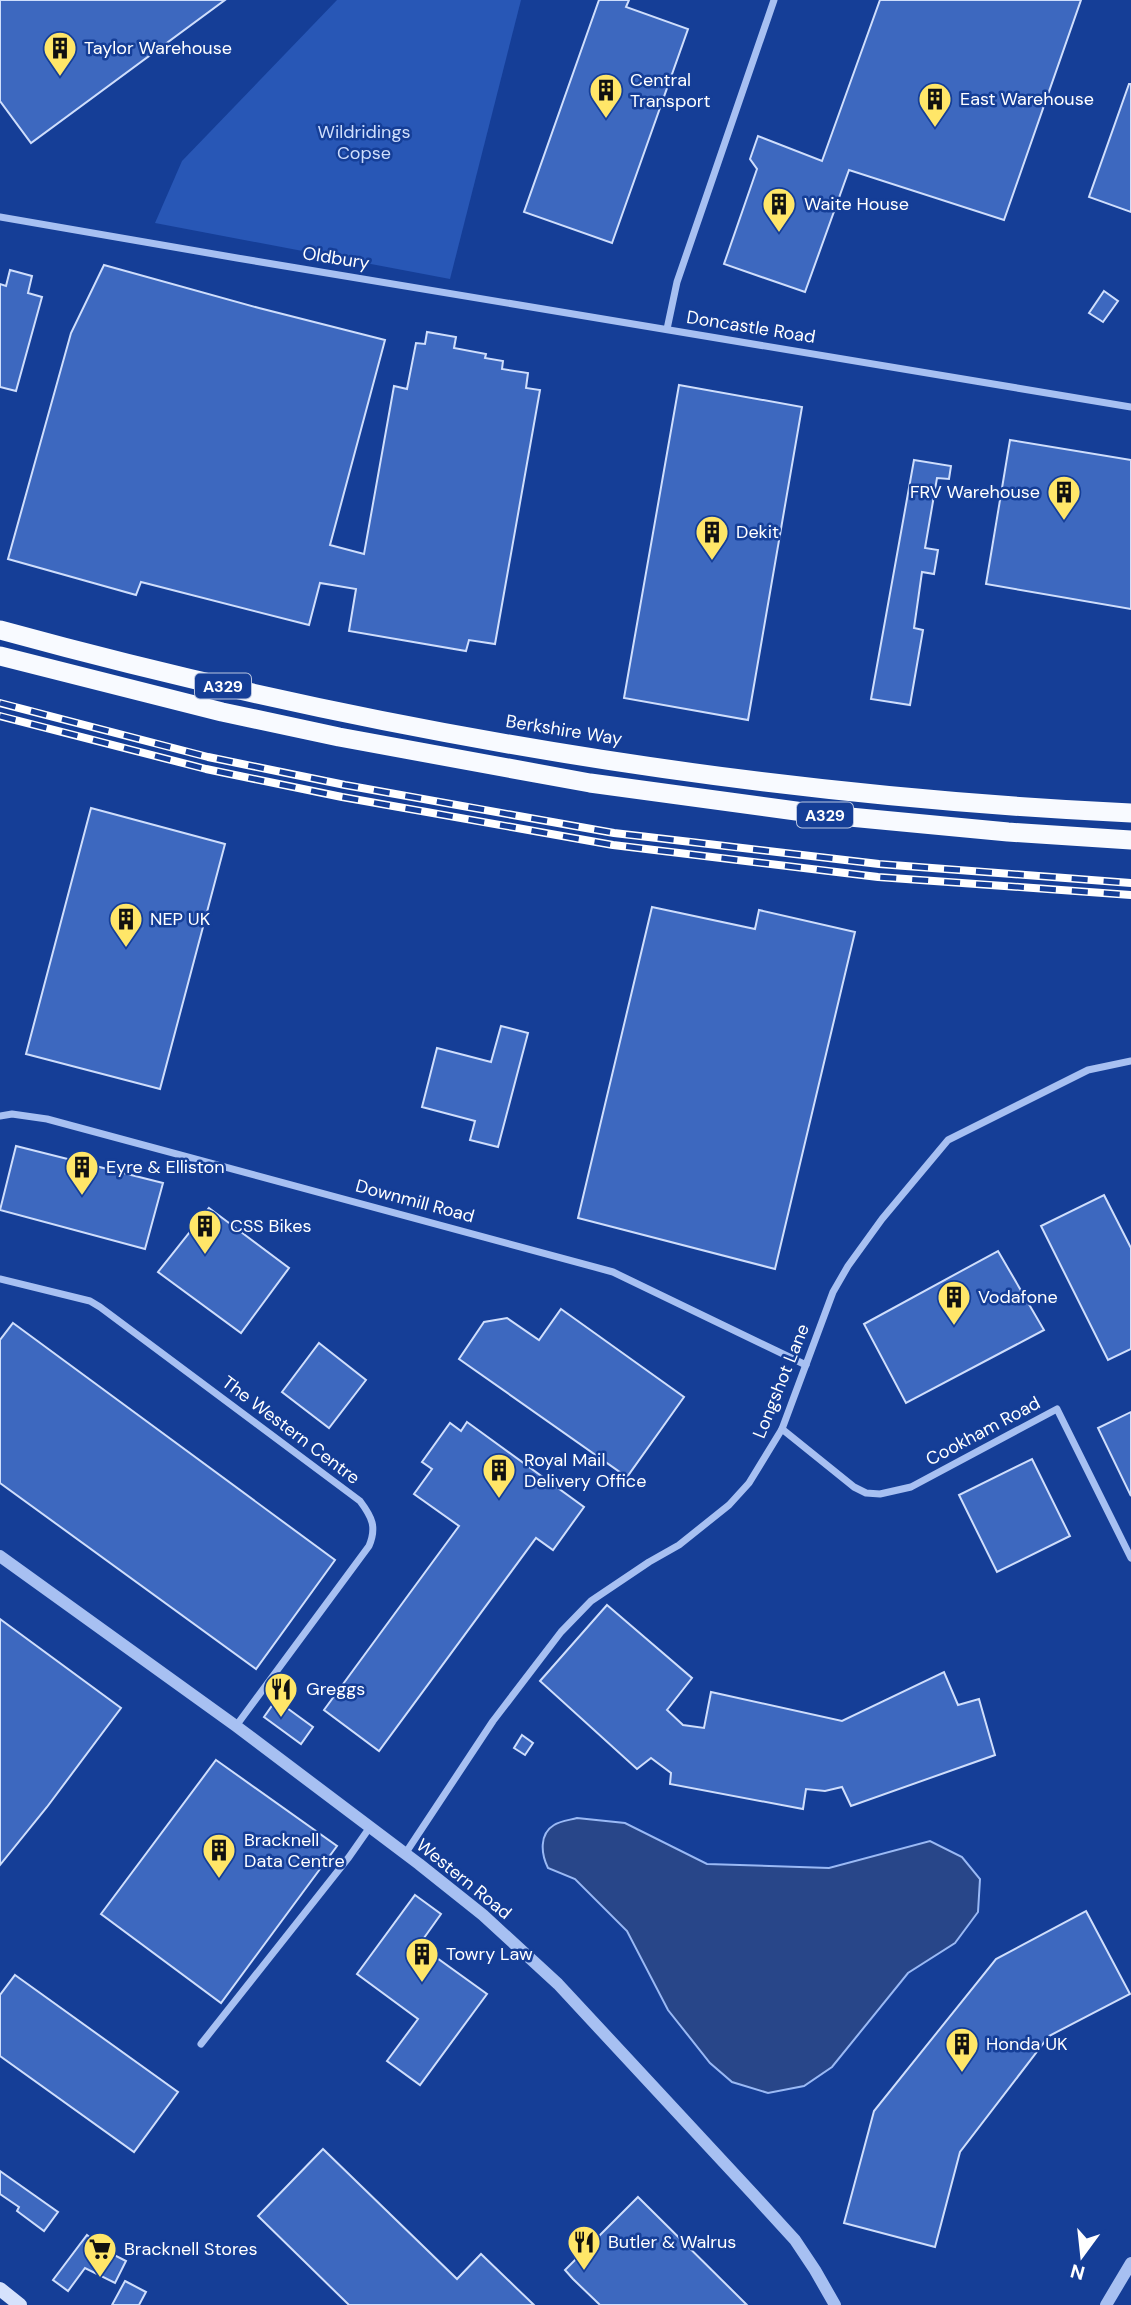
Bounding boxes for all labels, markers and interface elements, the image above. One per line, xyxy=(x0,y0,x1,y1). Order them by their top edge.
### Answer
building icon: Taylor Warehouse xyxy=(41,29,79,78)
place label: Taylor Warehouse xyxy=(84,36,232,60)
place label: Central Transport xyxy=(630,68,711,113)
building icon: Central Transport xyxy=(587,71,625,120)
building icon: East Warehouse xyxy=(916,80,954,129)
place label: East Warehouse xyxy=(960,87,1094,111)
park label: Wildridings Copse xyxy=(317,120,411,165)
building icon: Waite House xyxy=(760,185,798,234)
place label: Waite House xyxy=(804,192,909,216)
street label: Oldbury xyxy=(301,241,371,275)
street label: Doncastle Road xyxy=(685,305,817,349)
building icon: FRV Warehouse xyxy=(1045,473,1083,522)
place label: FRV Warehouse xyxy=(910,480,1040,504)
building icon: Dekit xyxy=(693,513,731,562)
place label: Dekit xyxy=(736,520,779,544)
road number: A329 xyxy=(195,674,251,698)
street label: Berkshire Way xyxy=(504,709,624,751)
road number: A329 xyxy=(797,802,853,828)
building icon: NEP UK xyxy=(107,900,145,949)
place label: NEP UK xyxy=(150,907,211,931)
building icon: Eyre & Elliston xyxy=(63,1148,101,1197)
place label: Eyre & Elliston xyxy=(106,1155,224,1179)
street label: Downmill Road xyxy=(353,1174,477,1228)
building icon: CSS Bikes xyxy=(186,1207,224,1256)
place label: CSS Bikes xyxy=(230,1214,311,1238)
building icon: Vodafone xyxy=(935,1278,973,1327)
place label: Vodafone xyxy=(978,1285,1058,1309)
street label: Longshot Lane xyxy=(747,1320,815,1442)
street label: The Western Centre xyxy=(217,1370,365,1490)
street label: Cookham Road xyxy=(922,1391,1044,1471)
place label: Royal Mail Delivery Office xyxy=(524,1448,646,1493)
building icon: Royal Mail Delivery Office xyxy=(480,1451,518,1500)
restaurant icon: Greggs xyxy=(262,1670,300,1719)
place label: Greggs xyxy=(306,1677,365,1701)
place label: Bracknell Data Centre xyxy=(244,1828,345,1873)
building icon: Bracknell Data Centre xyxy=(200,1831,238,1880)
street label: Western Road xyxy=(411,1833,517,1925)
building icon: Towry Law xyxy=(403,1935,441,1984)
place label: Towry Law xyxy=(446,1942,533,1966)
building icon: Honda UK xyxy=(943,2025,981,2074)
place label: Honda UK xyxy=(986,2032,1068,2056)
north arrow xyxy=(1047,2221,1117,2291)
restaurant icon: Butler & Walrus xyxy=(565,2223,603,2272)
supermarket icon: Bracknell Stores xyxy=(81,2230,119,2279)
place label: Butler & Walrus xyxy=(608,2230,736,2254)
place label: Bracknell Stores xyxy=(124,2237,258,2261)
text: N xyxy=(1068,2258,1088,2286)

